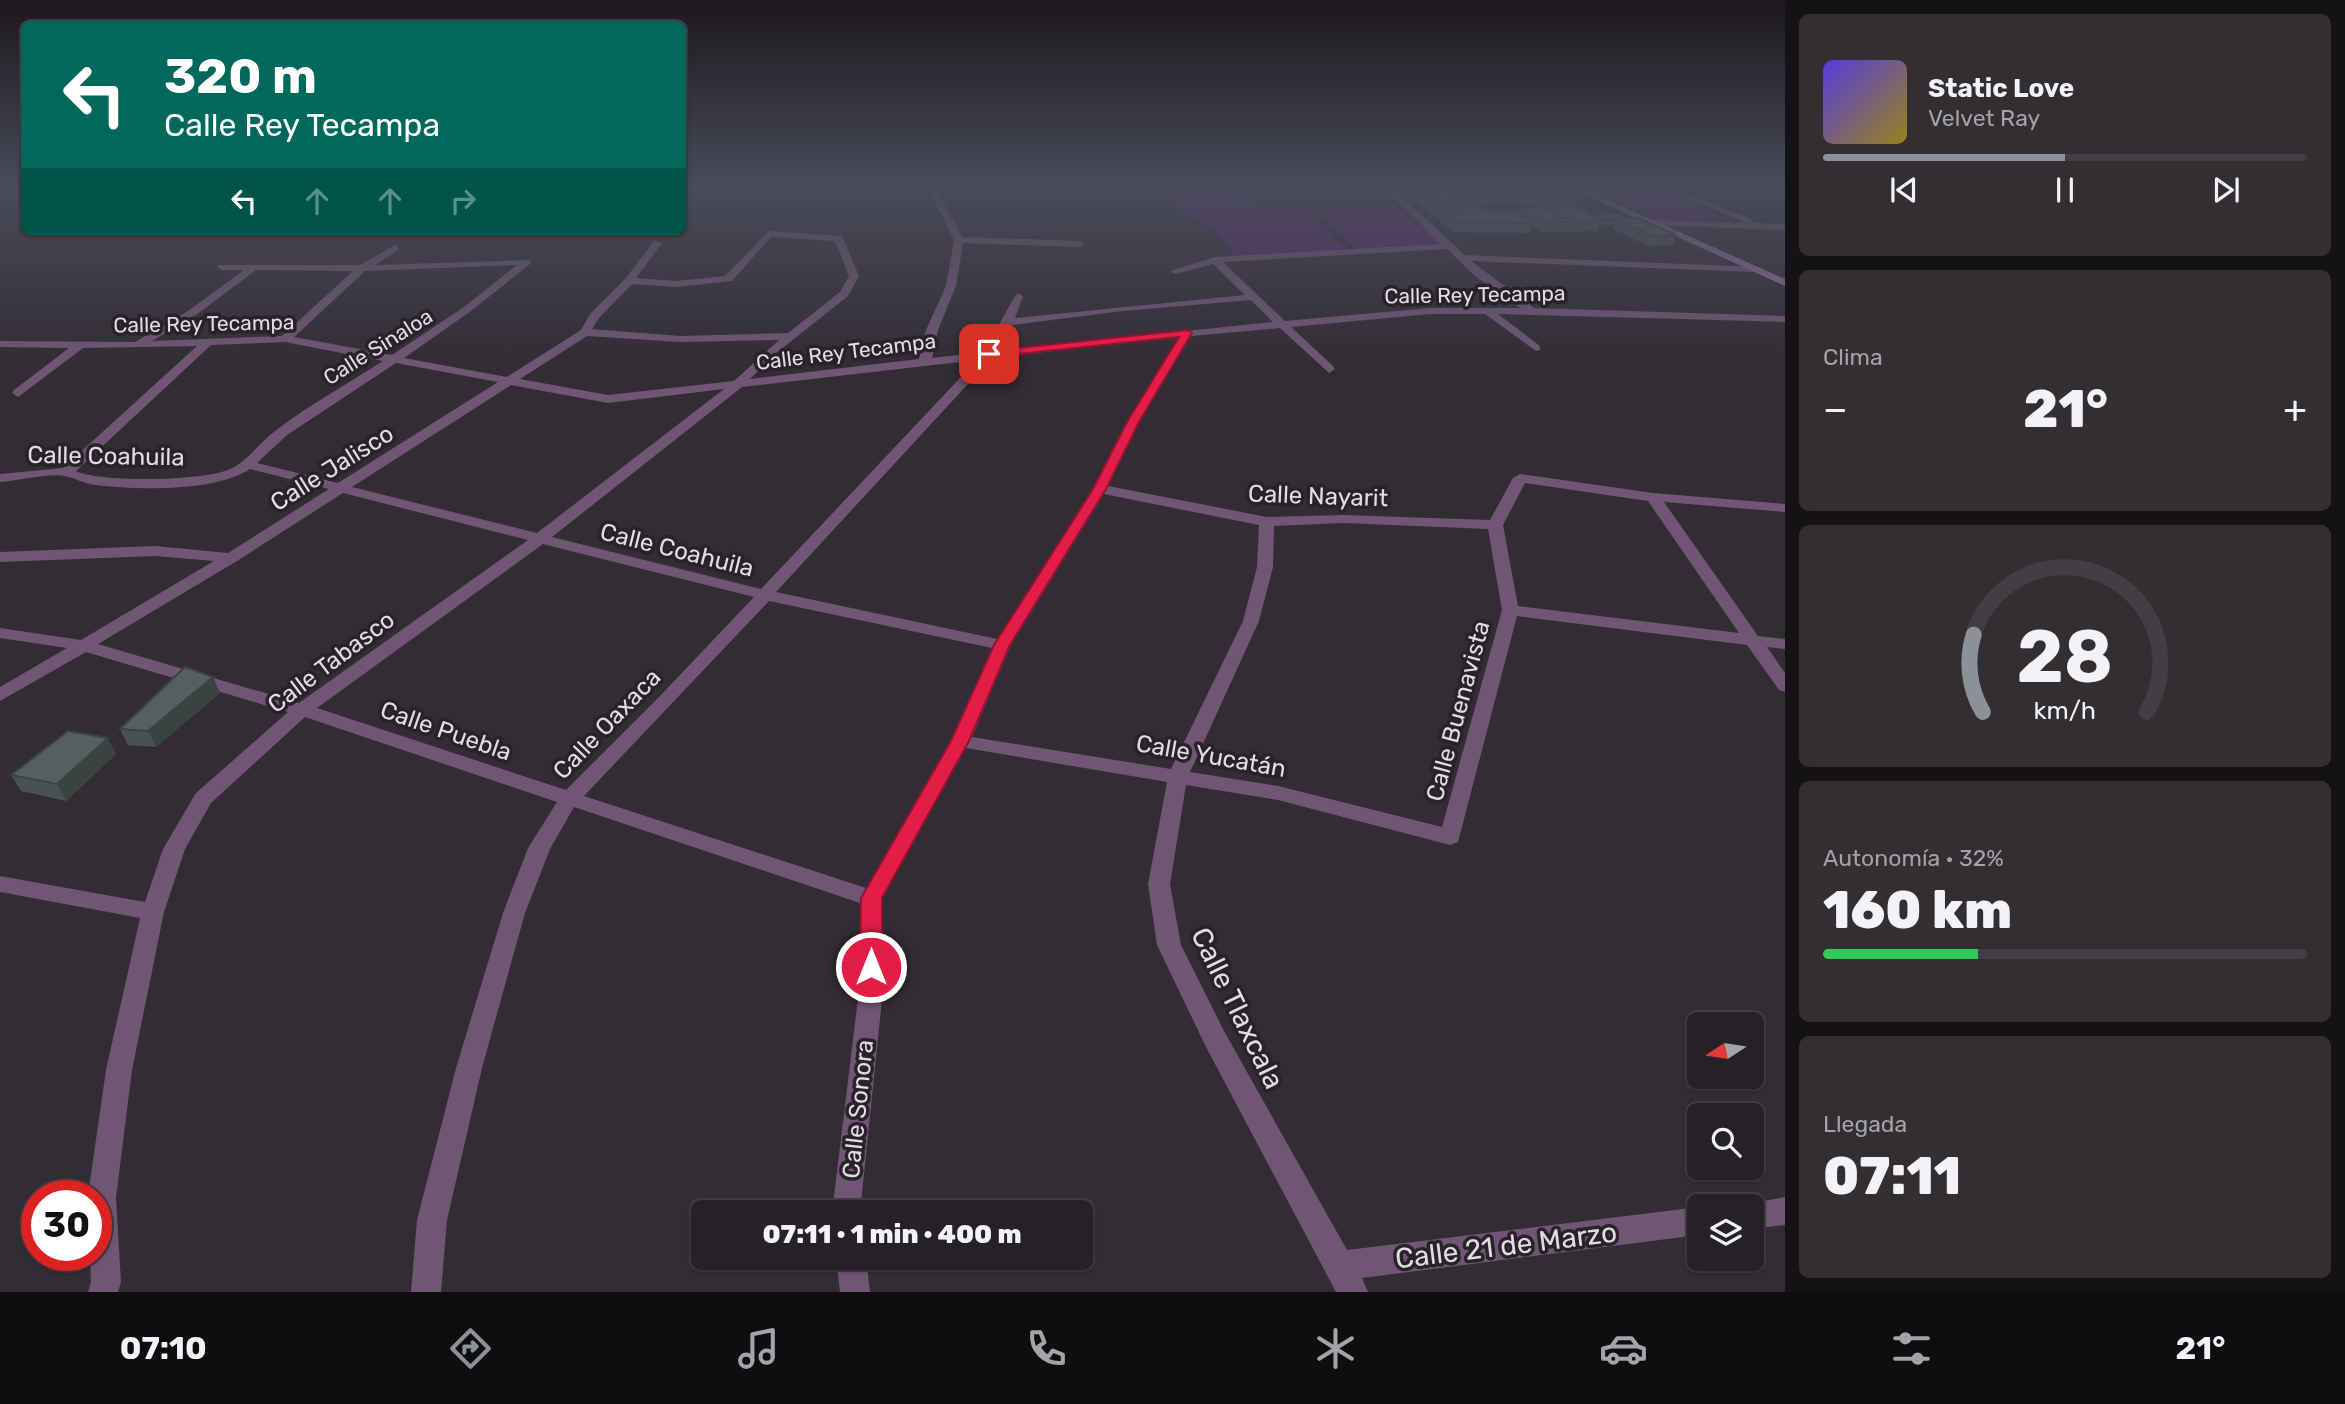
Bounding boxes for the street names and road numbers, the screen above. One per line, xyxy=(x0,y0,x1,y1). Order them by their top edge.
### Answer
street label: Calle Rey Tecampa xyxy=(1384,280,1566,309)
street label: Calle Sinaloa xyxy=(319,303,437,390)
street label: Calle Rey Tecampa xyxy=(113,309,295,338)
street label: Calle Rey Tecampa xyxy=(754,328,937,375)
street label: Calle Jalisco xyxy=(265,419,399,517)
street label: Calle Coahuila xyxy=(27,441,185,471)
street label: Calle Nayarit xyxy=(1247,480,1389,512)
street label: Calle Coahuila xyxy=(597,517,757,583)
street label: Calle Tabasco xyxy=(262,605,400,719)
street label: Calle Buenavista xyxy=(1420,618,1496,804)
street label: Calle Oaxaca xyxy=(548,663,666,785)
street label: Calle Puebla xyxy=(377,695,515,767)
street label: Calle Yucatán xyxy=(1134,729,1288,783)
street label: Calle Tlaxcala xyxy=(1184,922,1291,1094)
street label: Calle Sonora xyxy=(837,1038,879,1180)
street label: Calle 21 de Marzo xyxy=(1393,1216,1619,1275)

